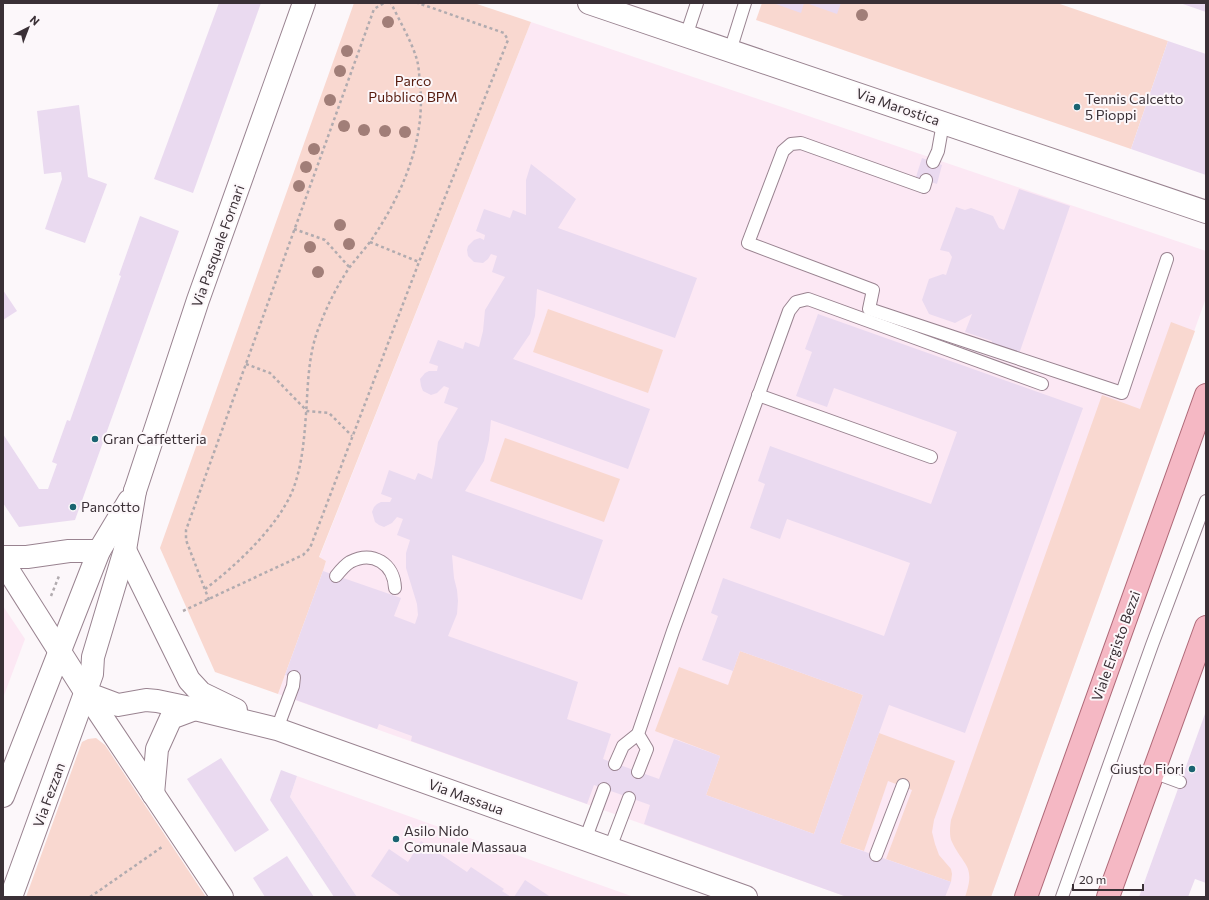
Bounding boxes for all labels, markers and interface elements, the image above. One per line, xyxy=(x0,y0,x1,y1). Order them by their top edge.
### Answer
north arrow xyxy=(8,8,48,48)
text: N xyxy=(28,13,42,28)
park label: Parco Pubblico BPM xyxy=(368,72,458,105)
street label: Via Marostica xyxy=(854,84,942,129)
place label: Tennis Calcetto 5 Pioppi xyxy=(1085,90,1183,123)
marker: Tennis Calcetto 5 Pioppi xyxy=(1072,102,1082,112)
street label: Via Pasquale Fornari xyxy=(188,182,248,309)
place label: Gran Caffetteria xyxy=(103,430,207,447)
marker: Gran Caffetteria xyxy=(90,434,100,444)
place label: Pancotto xyxy=(81,498,140,515)
marker: Pancotto xyxy=(68,502,78,512)
street label: Viale Ergisto Bezzi xyxy=(1088,588,1143,703)
street label: Via Fezzan xyxy=(29,760,68,829)
place label: Giusto Fiori xyxy=(1110,760,1184,777)
marker: Giusto Fiori xyxy=(1187,764,1197,774)
street label: Via Massaua xyxy=(426,775,506,818)
place label: Asilo Nido Comunale Massaua xyxy=(404,822,527,855)
marker: Asilo Nido Comunale Massaua xyxy=(391,834,401,844)
scale bar xyxy=(1073,866,1143,892)
text: 20 m xyxy=(1079,872,1106,886)

